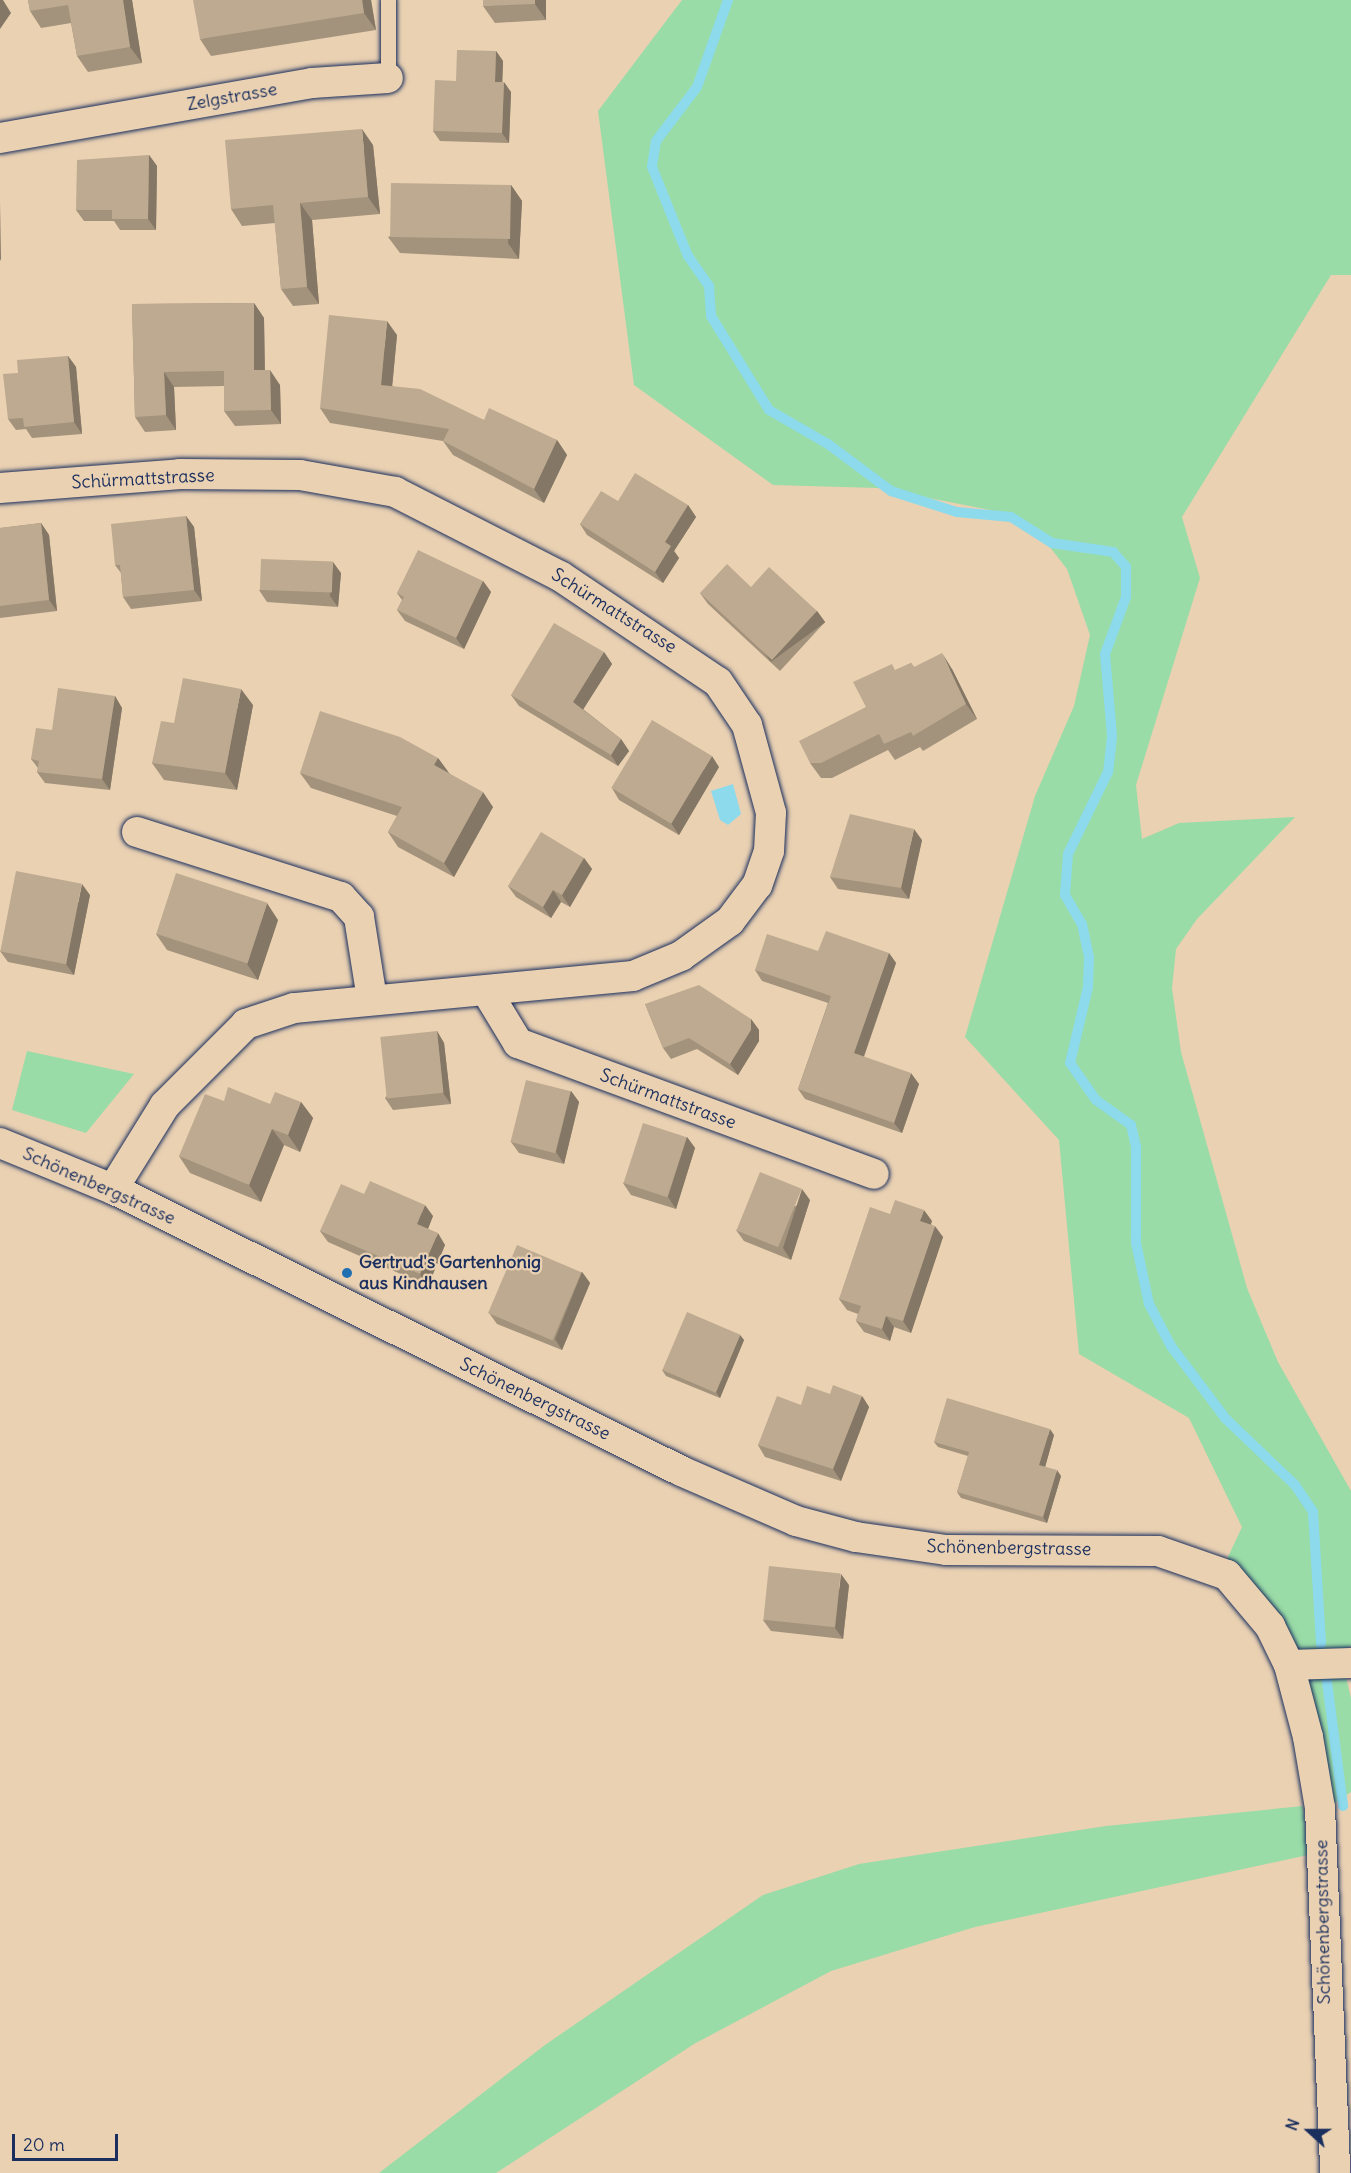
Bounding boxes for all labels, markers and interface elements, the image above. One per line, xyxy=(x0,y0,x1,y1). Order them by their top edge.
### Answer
street label: Zelgstrasse xyxy=(185,78,279,116)
street label: Schürmattstrasse xyxy=(71,464,215,494)
street label: Schürmattstrasse xyxy=(548,564,680,658)
street label: Schürmattstrasse xyxy=(597,1064,739,1134)
street label: Schönenbergstrasse xyxy=(19,1143,179,1229)
place label: Gertrud's Gartenhonig aus Kindhausen xyxy=(359,1252,541,1294)
marker: Gertrud's Gartenhonig aus Kindhausen xyxy=(340,1266,354,1280)
street label: Schönenbergstrasse xyxy=(456,1353,614,1445)
street label: Schönenbergstrasse xyxy=(926,1536,1092,1560)
street label: Schönenbergstrasse xyxy=(1311,1839,1335,2005)
north arrow xyxy=(1279,2101,1339,2161)
text: N xyxy=(1281,2116,1304,2133)
scale bar xyxy=(15,2122,122,2160)
text: 20 m xyxy=(23,2133,65,2156)

